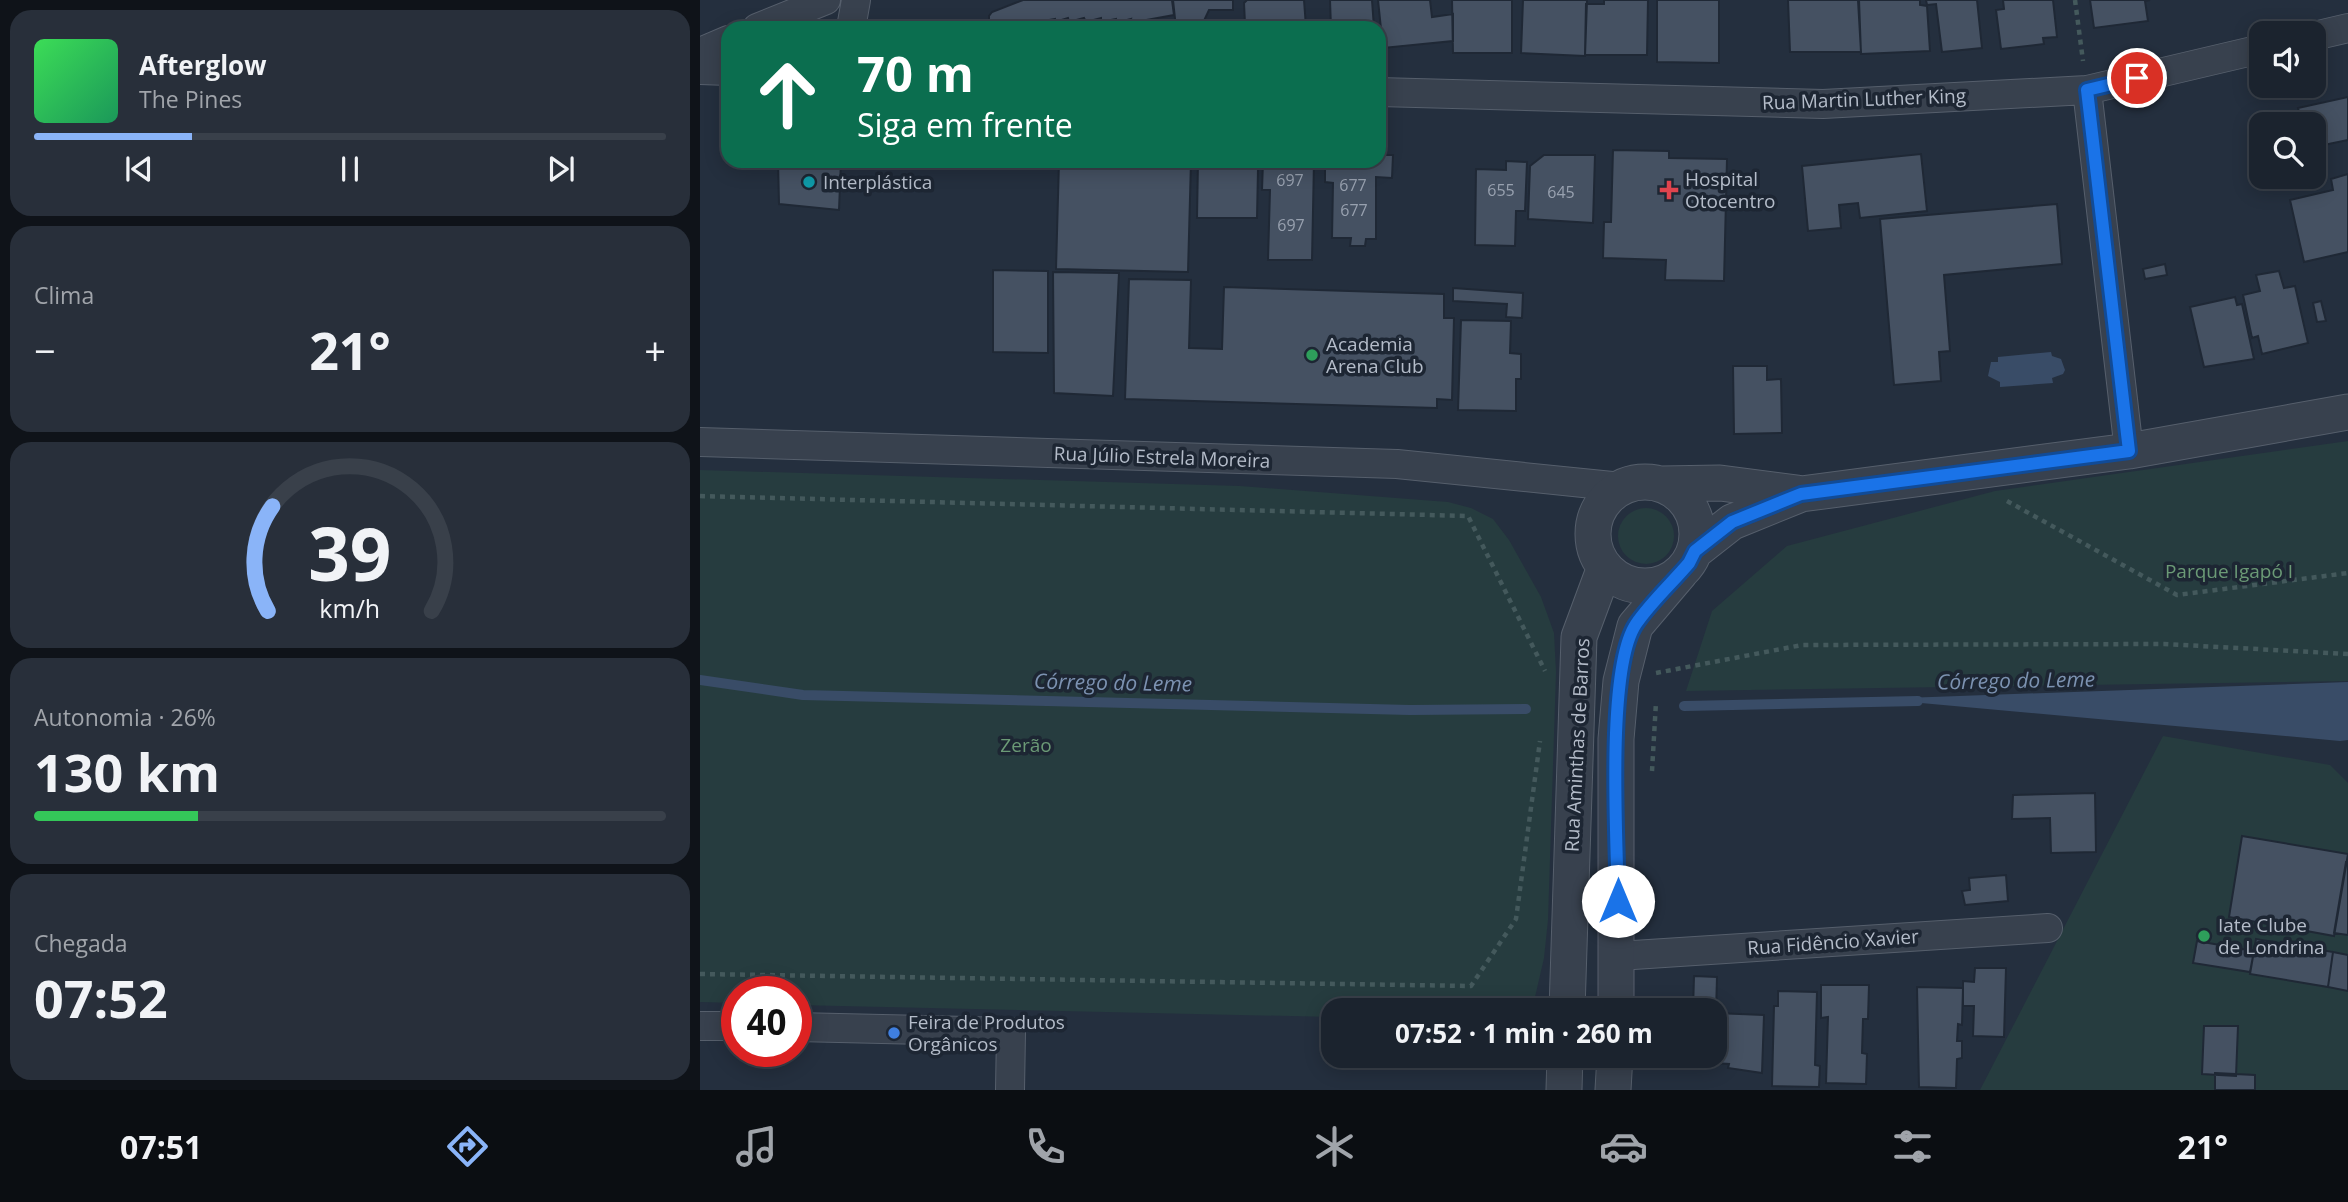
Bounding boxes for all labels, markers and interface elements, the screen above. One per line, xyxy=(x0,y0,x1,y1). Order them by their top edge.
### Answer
map controls xyxy=(2249,21,2326,189)
button: sound xyxy=(2249,21,2326,98)
text: 70 m xyxy=(857,40,974,106)
text: Afterglow xyxy=(139,47,266,83)
pin xyxy=(2107,48,2167,108)
icon: ahead xyxy=(742,49,833,140)
icon: arrive xyxy=(2118,59,2156,97)
street label: Rua Martin Luther King xyxy=(1761,82,1967,116)
text: The Pines xyxy=(139,83,242,115)
text: Siga em frente xyxy=(857,103,1073,146)
button: search xyxy=(2249,112,2326,189)
icon: previous xyxy=(120,150,158,188)
icon: pause xyxy=(331,150,369,188)
icon: next xyxy=(542,150,580,188)
place label: Hospital Otocentro xyxy=(1685,166,1775,214)
place label: Interplástica xyxy=(823,169,932,195)
house number: 697 xyxy=(1276,169,1304,191)
marker: Interplástica xyxy=(801,174,817,190)
house number: 677 xyxy=(1339,174,1367,196)
house number: 655 xyxy=(1487,179,1515,201)
marker: Hospital Otocentro xyxy=(1659,180,1679,200)
house number: 645 xyxy=(1547,181,1575,203)
house number: 677 xyxy=(1340,199,1368,221)
house number: 697 xyxy=(1277,214,1305,236)
text: Clima xyxy=(34,279,94,311)
text: 21° xyxy=(309,314,391,385)
text: − xyxy=(34,324,56,376)
text: + xyxy=(644,324,666,376)
place label: Academia Arena Club xyxy=(1326,331,1424,379)
marker: Academia Arena Club xyxy=(1304,347,1320,363)
street label: Rua Júlio Estrela Moreira xyxy=(1053,440,1271,474)
text: 39 xyxy=(308,503,392,602)
park label: Parque Igapó I xyxy=(2165,558,2293,584)
text: km/h xyxy=(320,591,380,625)
street label: Rua Aminthas de Barros xyxy=(1558,637,1596,853)
water label: Córrego do Leme xyxy=(1937,665,2095,695)
water label: Córrego do Leme xyxy=(1034,667,1192,697)
text: Autonomia · 26% xyxy=(34,701,216,733)
park label: Zerão xyxy=(1000,732,1052,758)
text: 130 km xyxy=(34,736,220,807)
position arrow xyxy=(1581,864,1655,938)
place label: Iate Clube de Londrina xyxy=(2218,912,2325,960)
street label: Rua Fidêncio Xavier xyxy=(1746,923,1920,961)
text: Chegada xyxy=(34,927,128,959)
marker: Iate Clube de Londrina xyxy=(2196,928,2212,944)
text: 07:52 xyxy=(34,962,168,1033)
speed limit sign: 40 xyxy=(721,976,812,1067)
place label: Feira de Produtos Orgânicos xyxy=(908,1009,1065,1057)
text: 07:52 · 1 min · 260 m xyxy=(1395,1015,1653,1051)
marker: Feira de Produtos Orgânicos xyxy=(886,1025,902,1041)
icon: directions xyxy=(443,1122,492,1171)
icon: music xyxy=(732,1122,781,1171)
icon: phone xyxy=(1021,1122,1070,1171)
icon: climate xyxy=(1310,1122,1359,1171)
icon: car xyxy=(1599,1122,1648,1171)
icon: filters xyxy=(1888,1122,1937,1171)
text: 07:51 xyxy=(120,1125,202,1168)
text: 21° xyxy=(2178,1125,2228,1168)

